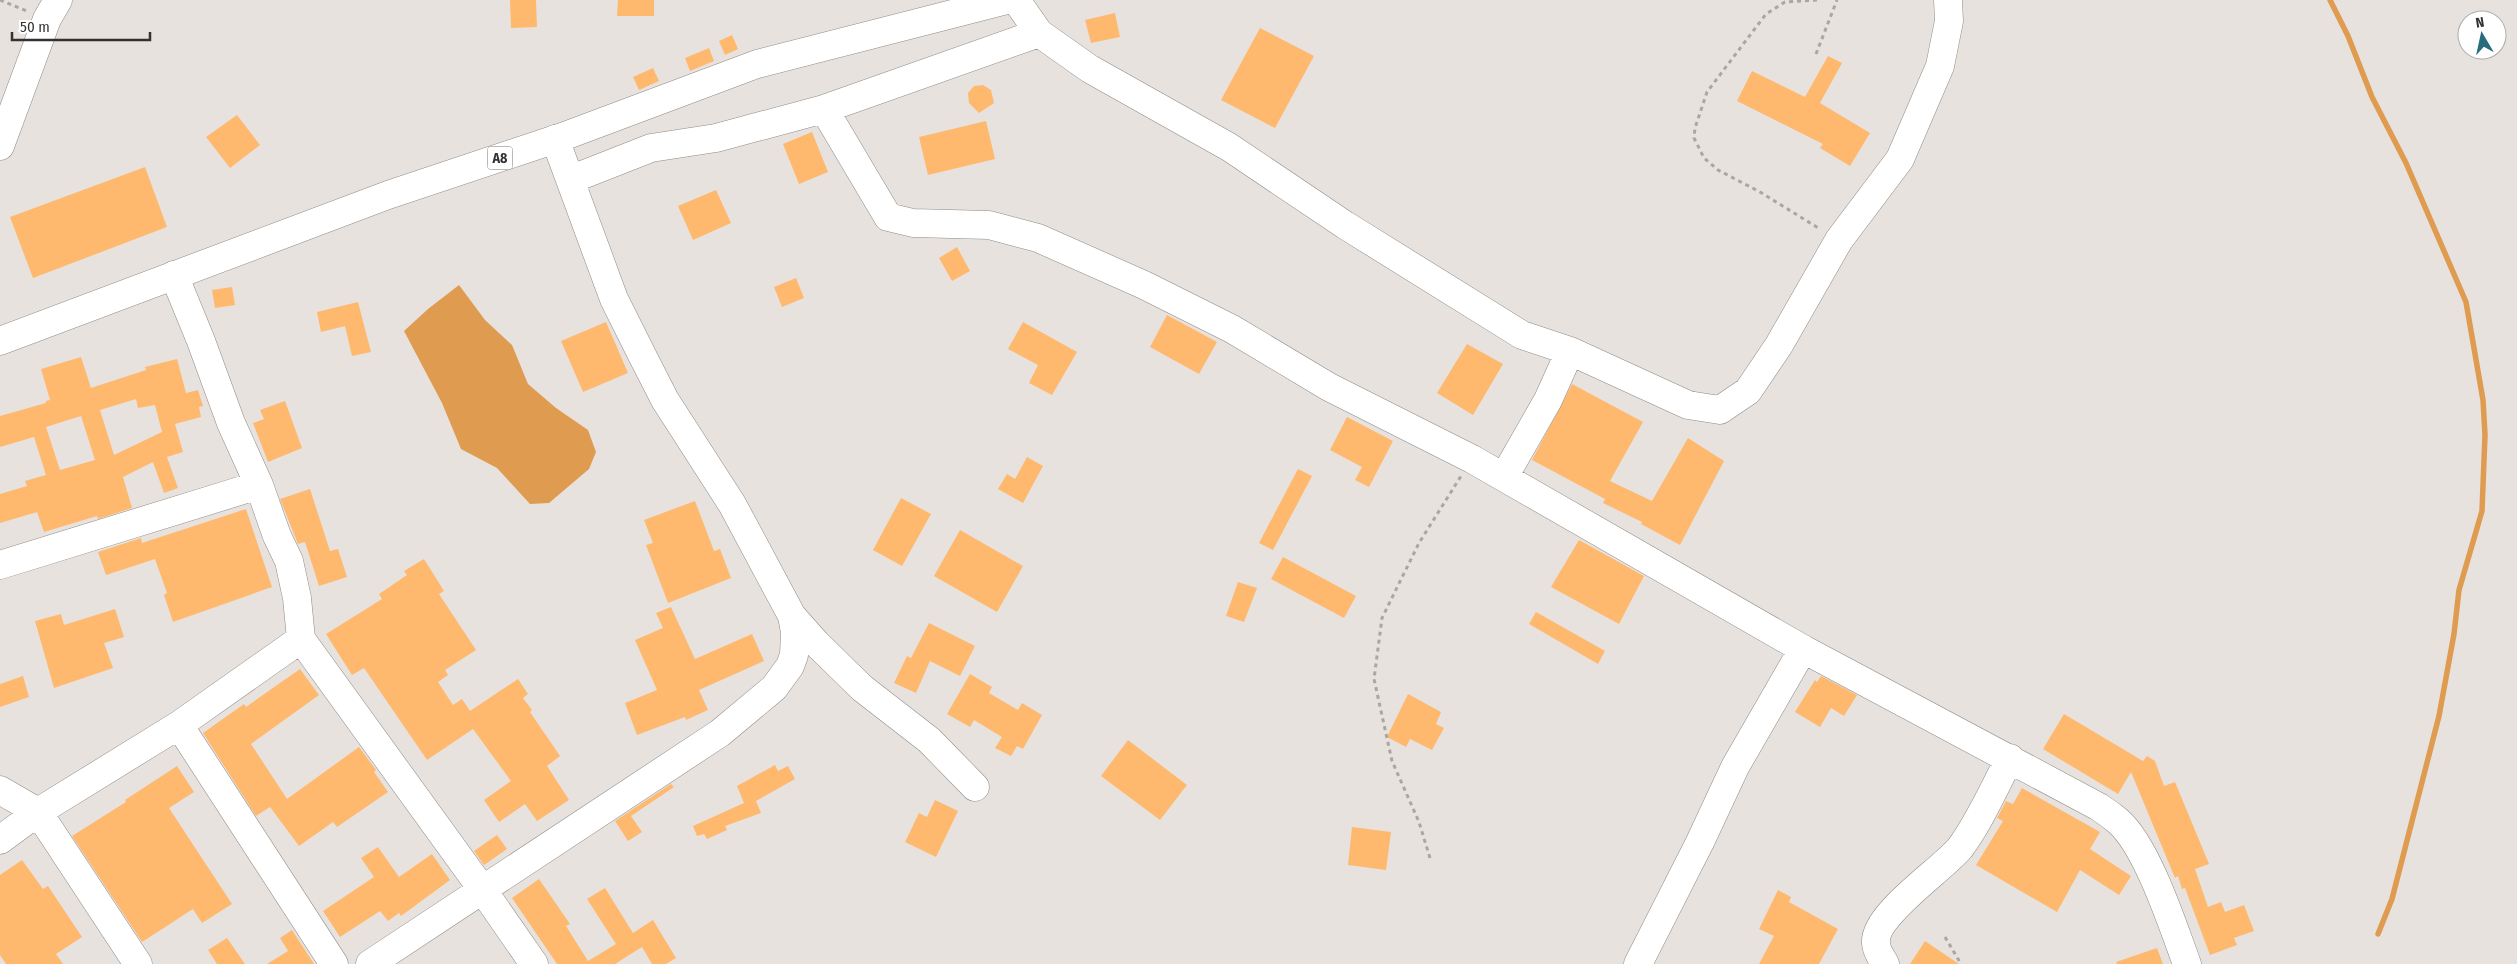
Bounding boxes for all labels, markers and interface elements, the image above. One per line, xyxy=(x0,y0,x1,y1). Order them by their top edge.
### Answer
scale bar xyxy=(12,10,150,42)
north arrow xyxy=(2457,10,2507,60)
text: N xyxy=(2475,14,2486,32)
text: 50 m xyxy=(20,18,50,36)
road number: A8 xyxy=(488,146,512,170)

